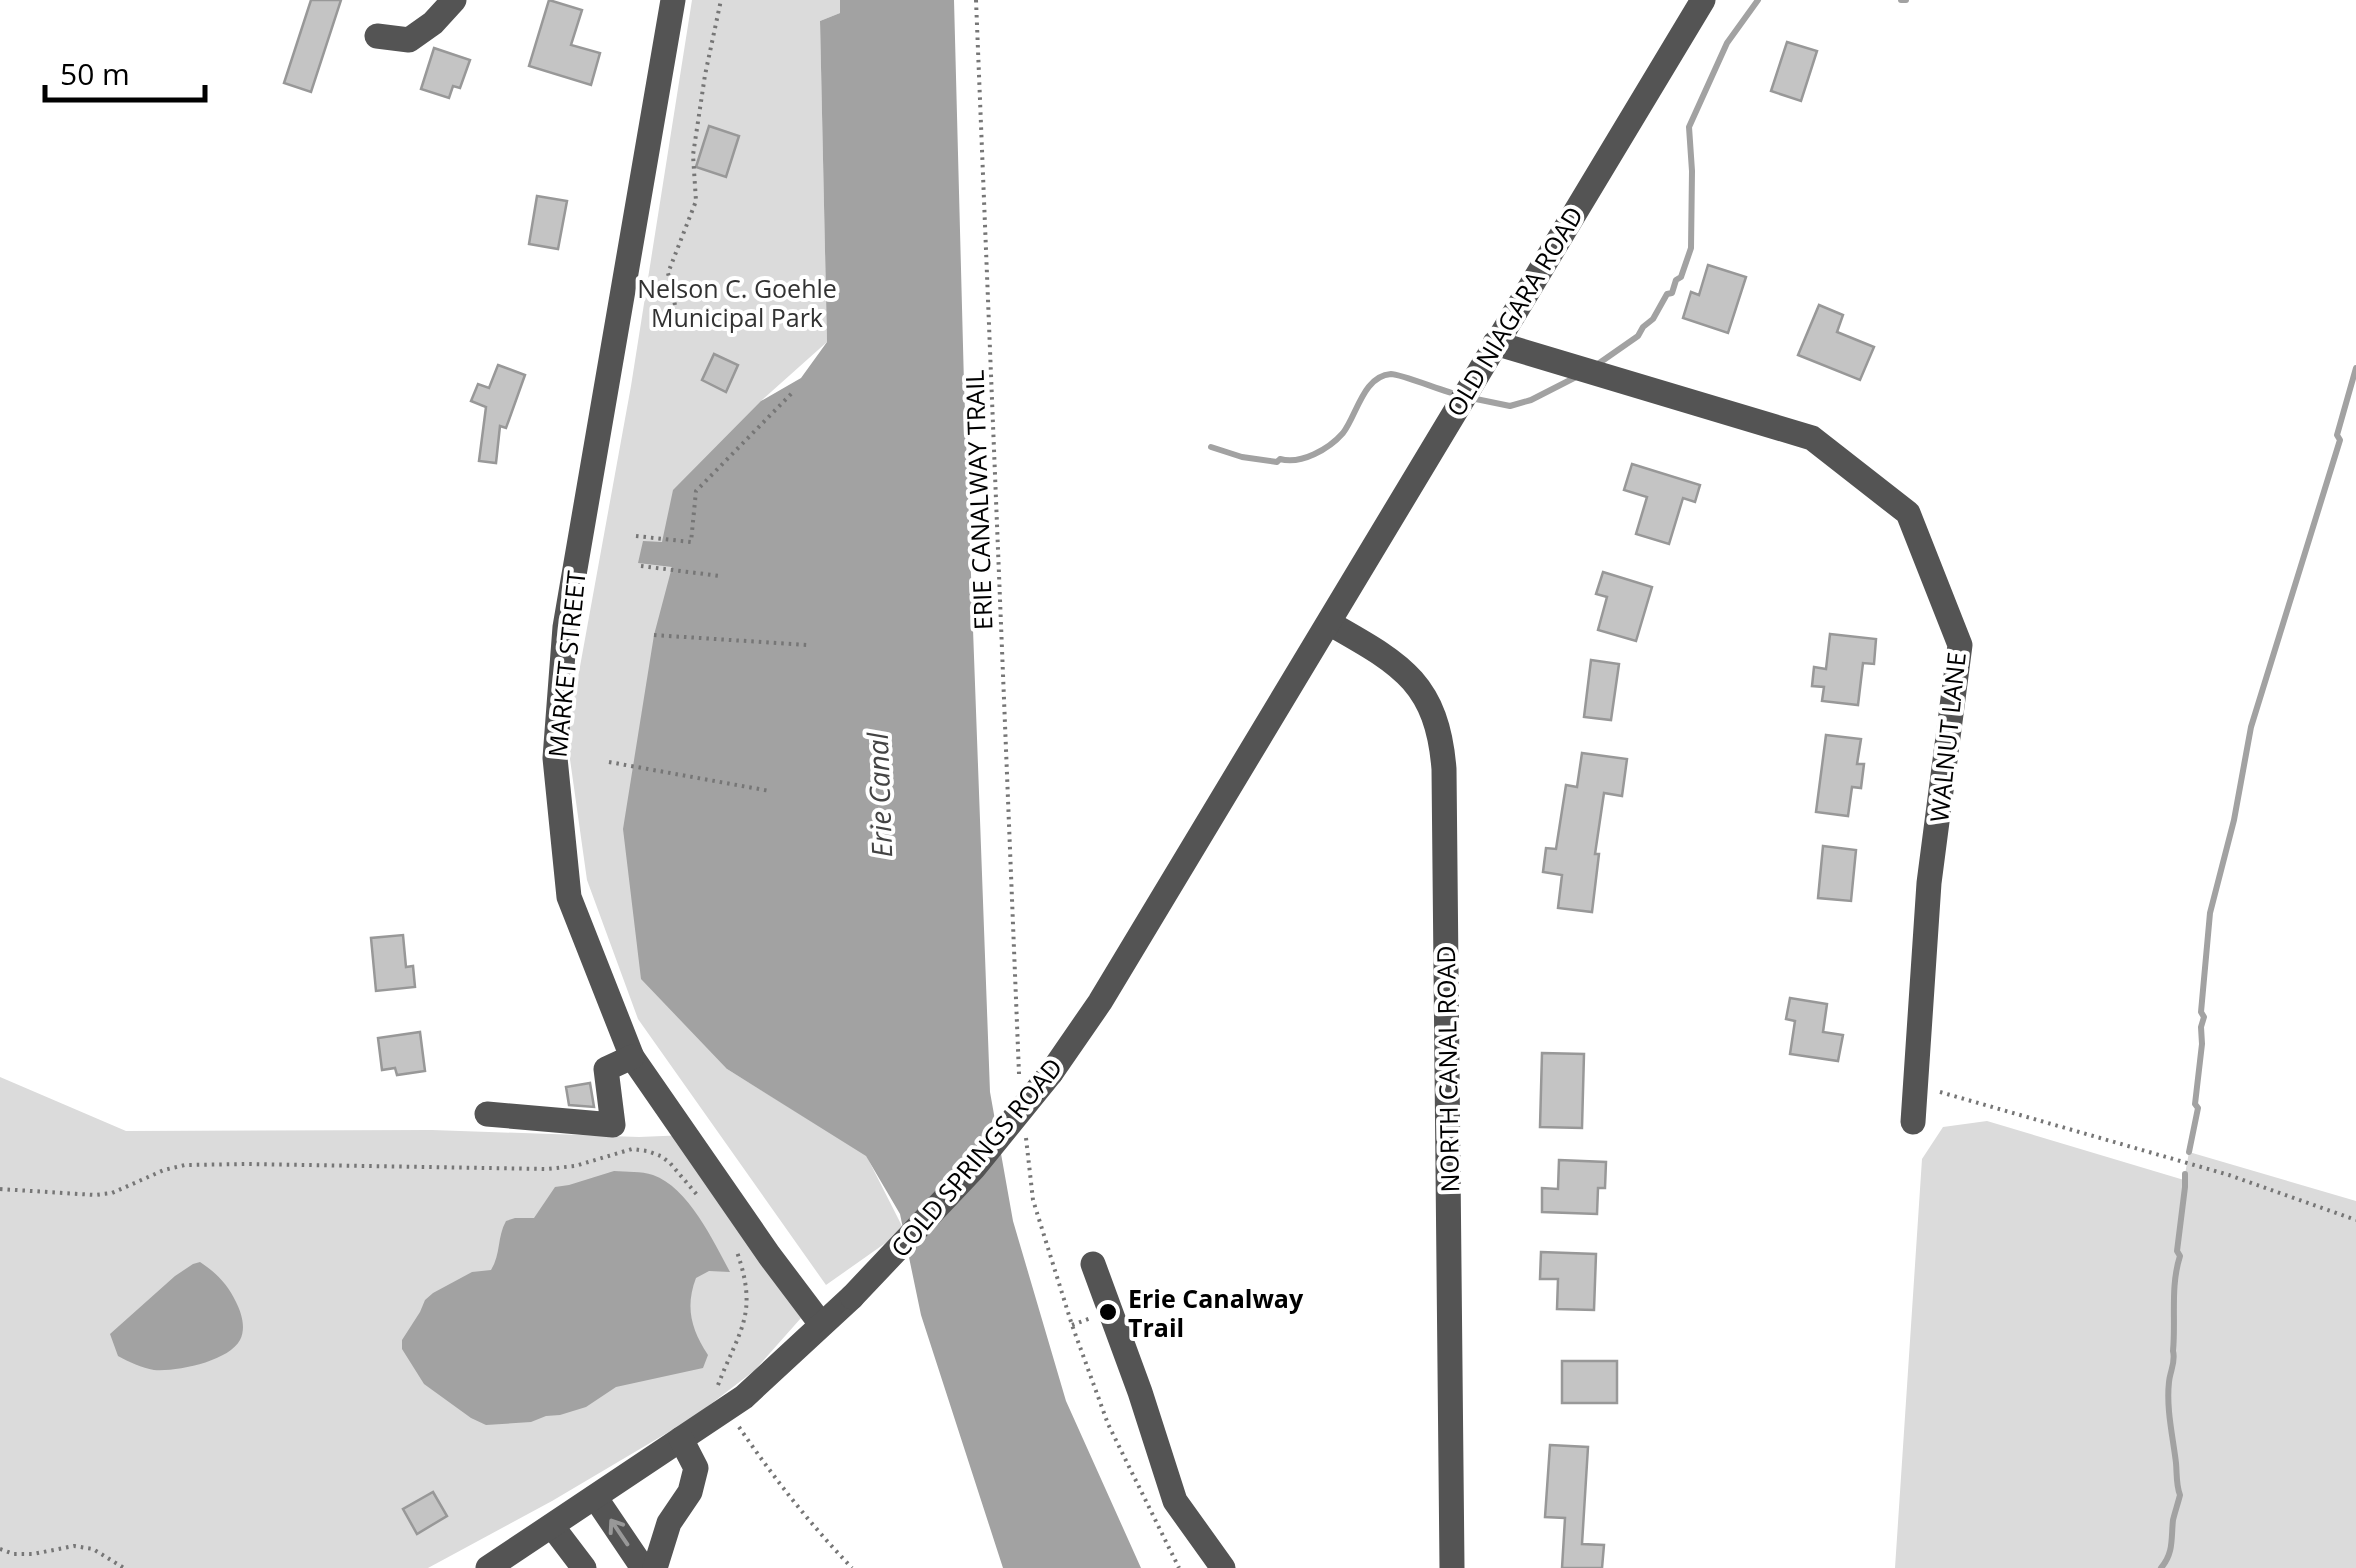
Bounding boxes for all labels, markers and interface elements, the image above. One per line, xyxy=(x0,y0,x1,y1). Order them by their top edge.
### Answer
scale bar xyxy=(45,40,205,102)
text: 50 m xyxy=(60,53,130,94)
street label: OLD NIAGARA ROAD xyxy=(1438,200,1590,422)
park label: Nelson C. Goehle Municipal Park xyxy=(637,271,837,334)
street label: ERIE CANALWAY TRAIL xyxy=(956,369,1000,631)
street label: MARKET STREET xyxy=(539,569,593,759)
street label: WALNUT LANE xyxy=(1921,650,1973,824)
water label: Erie Canal xyxy=(858,731,900,858)
street label: NORTH CANAL ROAD xyxy=(1428,945,1466,1193)
street label: COLD SPRINGS ROAD xyxy=(883,1050,1069,1264)
place label: Erie Canalway Trail xyxy=(1128,1281,1304,1344)
marker: Erie Canalway Trail xyxy=(1097,1301,1119,1323)
one-way arrow xyxy=(609,1519,630,1547)

